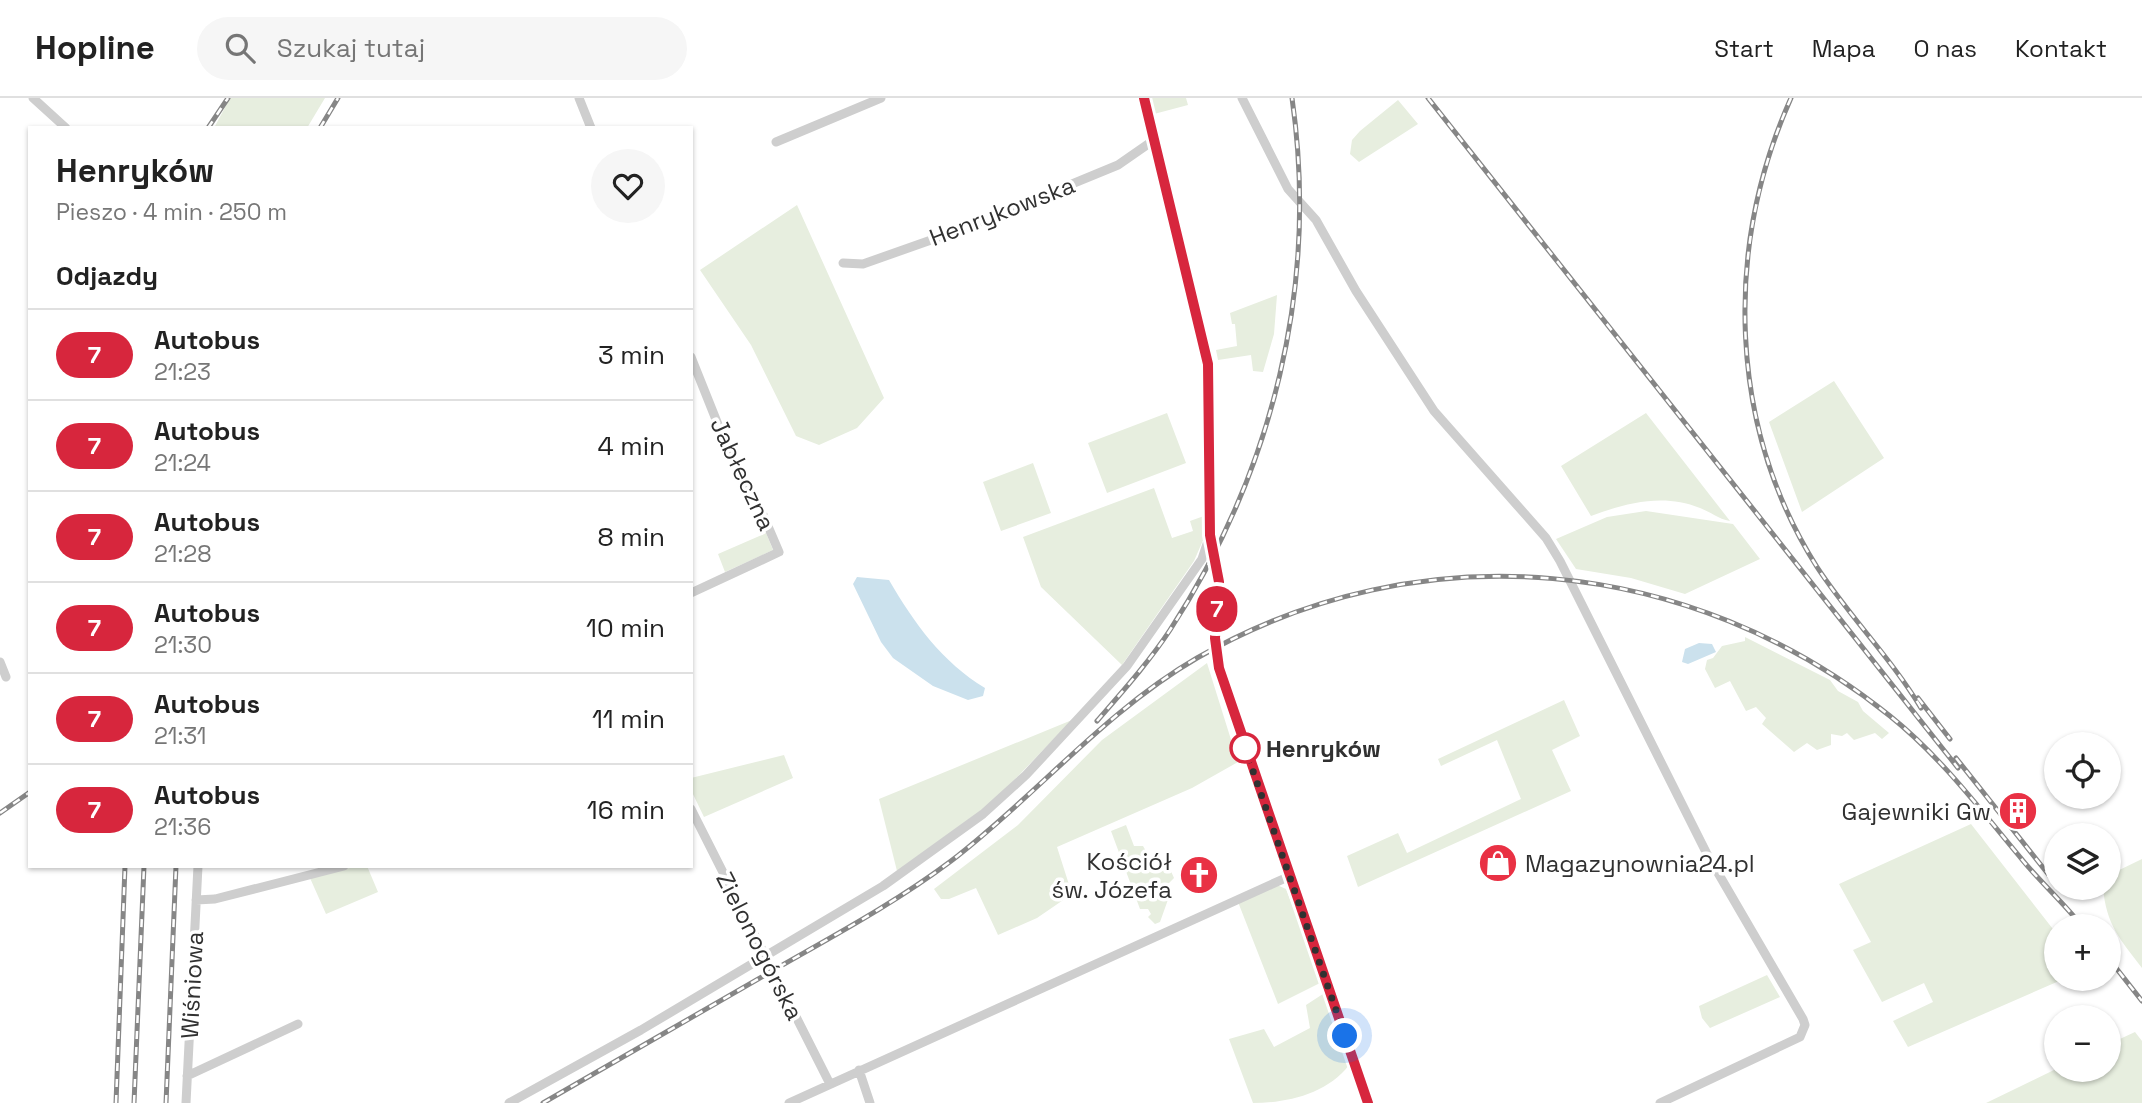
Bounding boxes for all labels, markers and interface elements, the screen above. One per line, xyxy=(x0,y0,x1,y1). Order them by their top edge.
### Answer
search box xyxy=(197,17,687,80)
text: Hopline xyxy=(35,27,155,69)
icon: search xyxy=(221,29,259,67)
text: Szukaj tutaj xyxy=(277,31,425,65)
text: Start xyxy=(1714,33,1774,64)
text: Mapa xyxy=(1812,33,1876,64)
text: O nas xyxy=(1914,33,1977,64)
text: Kontakt xyxy=(2015,33,2107,64)
button: heart xyxy=(591,149,665,223)
text: Henryków xyxy=(56,150,214,192)
street label: Henrykowska xyxy=(925,169,1079,253)
text: Pieszo · 4 min · 250 m xyxy=(56,197,287,227)
text: Odjazdy xyxy=(56,259,158,293)
text: Autobus xyxy=(154,323,260,357)
text: 3 min xyxy=(598,338,665,372)
text: 7 xyxy=(88,339,101,370)
text: 21:23 xyxy=(154,357,211,387)
street label: Jabłeczna xyxy=(703,413,783,536)
text: Autobus xyxy=(154,414,260,448)
text: 4 min xyxy=(597,429,665,463)
text: 7 xyxy=(88,430,101,461)
text: 21:24 xyxy=(154,448,211,478)
text: Autobus xyxy=(154,505,260,539)
text: 8 min xyxy=(597,520,665,554)
text: 7 xyxy=(88,521,101,552)
text: 21:28 xyxy=(154,539,212,569)
line badge: 7 xyxy=(1194,586,1240,632)
text: 7 xyxy=(1210,593,1224,624)
text: Autobus xyxy=(154,596,260,630)
text: 10 min xyxy=(586,611,665,645)
text: 7 xyxy=(88,612,101,643)
text: 21:30 xyxy=(154,630,212,660)
text: Autobus xyxy=(154,687,260,721)
text: 11 min xyxy=(592,702,665,736)
text: 7 xyxy=(88,703,101,734)
text: 21:31 xyxy=(154,721,206,751)
map controls xyxy=(2044,732,2121,1082)
button: locate xyxy=(2044,732,2121,809)
marker: Henryków xyxy=(1230,733,1260,763)
place label: Henryków xyxy=(1266,733,1381,764)
text: Autobus xyxy=(154,778,260,812)
building icon: Gajewniki Gw xyxy=(1997,790,2039,832)
text: 16 min xyxy=(587,793,665,827)
text: 7 xyxy=(88,794,101,825)
place label: Gajewniki Gw xyxy=(1842,796,1991,827)
text: 21:36 xyxy=(154,812,211,842)
button: layers xyxy=(2044,823,2121,900)
shop icon: Magazynownia24.pl xyxy=(1477,842,1519,884)
place label: Kościół św. Józefa xyxy=(1052,846,1172,905)
place label: Magazynownia24.pl xyxy=(1525,848,1755,879)
church icon: Kościół św. Józefa xyxy=(1178,854,1220,896)
street label: Zielonogórska xyxy=(709,867,811,1026)
button: + xyxy=(2044,914,2121,991)
street label: Wiśniowa xyxy=(174,930,210,1040)
button: − xyxy=(2044,1005,2121,1082)
your location xyxy=(1327,1018,1362,1053)

